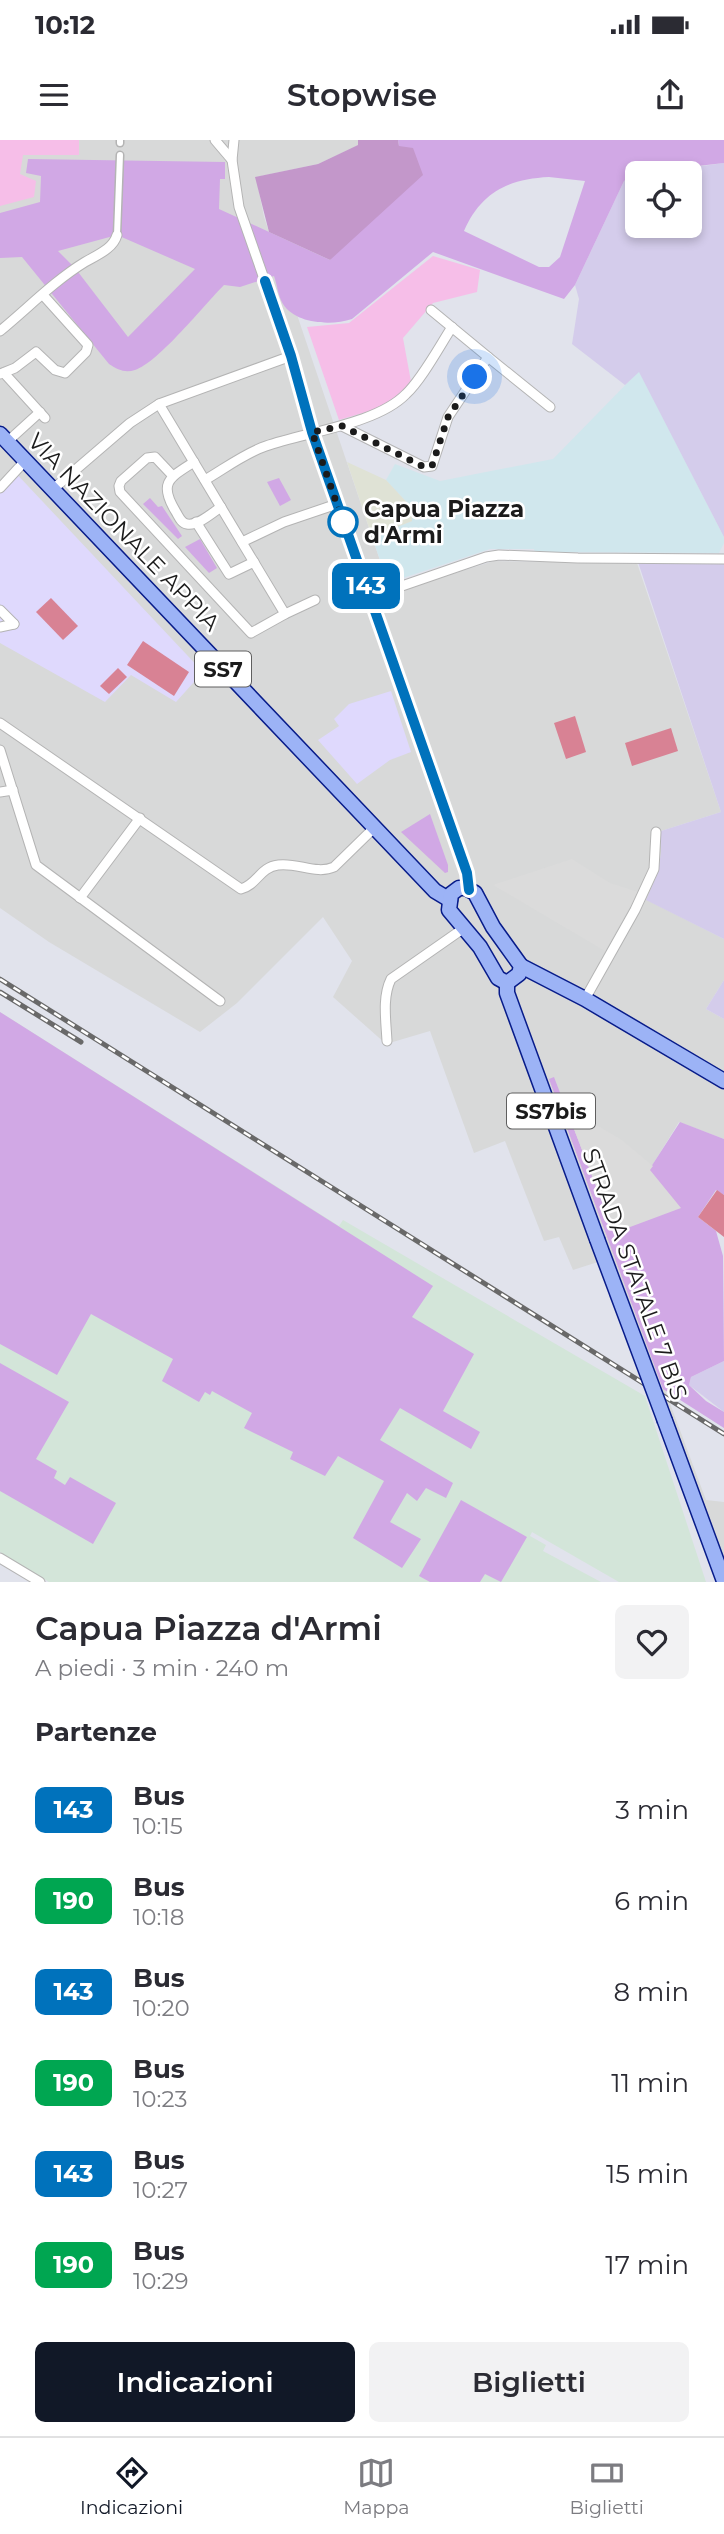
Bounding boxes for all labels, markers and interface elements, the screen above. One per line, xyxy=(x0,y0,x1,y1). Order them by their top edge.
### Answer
text: 10:12 xyxy=(35,9,95,41)
text: Stopwise xyxy=(287,75,437,114)
icon: menu xyxy=(35,76,73,114)
icon: share xyxy=(651,76,689,114)
map controls xyxy=(625,161,702,238)
button: locate xyxy=(625,161,702,238)
your location xyxy=(457,359,492,394)
street label: VIA NAZIONALE APPIA xyxy=(22,427,226,637)
place label: Capua Piazza d'Armi xyxy=(364,495,524,549)
marker: Capua Piazza d'Armi xyxy=(328,507,358,537)
line badge: 143 xyxy=(326,563,406,609)
text: 143 xyxy=(346,571,386,600)
road number: SS7 xyxy=(195,652,251,686)
road number: SS7bis xyxy=(507,1094,595,1128)
street label: STRADA STATALE 7 BIS xyxy=(576,1145,694,1403)
button: heart xyxy=(615,1605,689,1679)
text: Capua Piazza d'Armi xyxy=(35,1608,382,1648)
text: A piedi · 3 min · 240 m xyxy=(35,1654,289,1682)
text: Partenze xyxy=(35,1716,157,1748)
text: Bus xyxy=(133,1780,185,1812)
text: 3 min xyxy=(615,1794,689,1826)
text: 143 xyxy=(54,1795,94,1824)
text: 10:15 xyxy=(133,1812,183,1840)
text: Bus xyxy=(133,1871,185,1903)
text: 6 min xyxy=(614,1885,689,1917)
text: 190 xyxy=(53,1886,94,1915)
text: 10:18 xyxy=(133,1903,184,1931)
text: Bus xyxy=(133,1962,185,1994)
text: 8 min xyxy=(613,1976,689,2008)
text: 143 xyxy=(54,1977,94,2006)
text: 10:20 xyxy=(133,1994,190,2022)
text: Bus xyxy=(133,2053,185,2085)
text: 11 min xyxy=(611,2067,689,2099)
text: 190 xyxy=(53,2068,94,2097)
text: 10:23 xyxy=(133,2085,187,2113)
text: Bus xyxy=(133,2144,185,2176)
text: 15 min xyxy=(606,2158,689,2190)
text: 143 xyxy=(54,2159,94,2188)
text: 10:27 xyxy=(133,2176,188,2204)
text: Bus xyxy=(133,2235,185,2267)
text: 17 min xyxy=(605,2249,689,2281)
text: 190 xyxy=(53,2250,94,2279)
text: 10:29 xyxy=(133,2267,188,2295)
button: Indicazioni xyxy=(35,2342,355,2422)
button: Biglietti xyxy=(369,2342,689,2422)
tab: Indicazioni xyxy=(80,2454,183,2519)
tab: Mappa xyxy=(343,2454,409,2519)
tab: Biglietti xyxy=(570,2454,644,2519)

